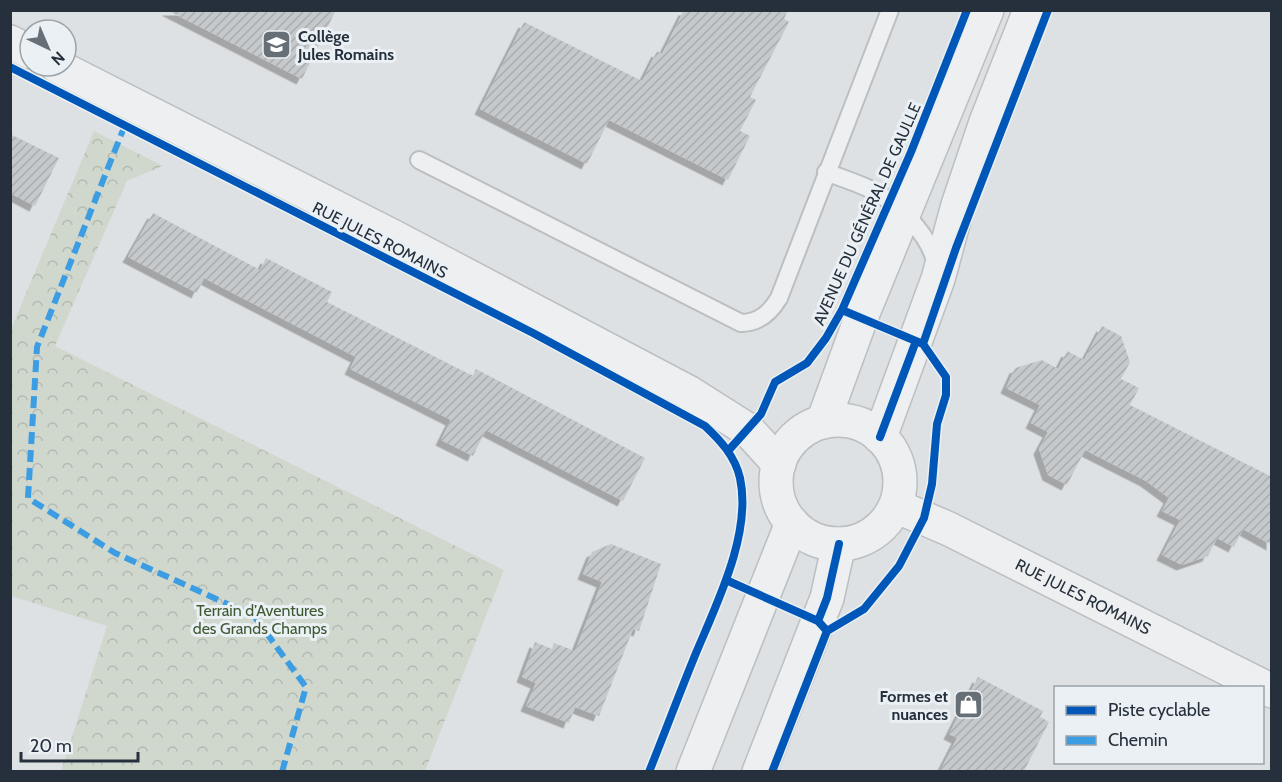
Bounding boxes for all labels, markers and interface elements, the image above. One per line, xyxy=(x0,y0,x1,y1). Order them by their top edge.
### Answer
north arrow xyxy=(18,18,78,78)
place label: Collège Jules Romains xyxy=(297,27,394,64)
school or university icon: Collège Jules Romains xyxy=(261,29,293,61)
text: N xyxy=(47,48,69,69)
street label: AVENUE DU GÉNÉRAL DE GAULLE xyxy=(809,100,925,328)
street label: RUE JULES ROMAINS xyxy=(309,198,451,282)
street label: RUE JULES ROMAINS xyxy=(1013,555,1154,638)
park label: Terrain d’Aventures des Grands Champs xyxy=(193,601,328,638)
legend xyxy=(1054,686,1264,764)
place label: Formes et nuances xyxy=(880,687,948,724)
shop icon: Formes et nuances xyxy=(953,689,985,721)
text: Piste cyclable xyxy=(1108,699,1210,721)
scale bar xyxy=(21,725,138,763)
text: Chemin xyxy=(1108,729,1168,751)
text: 20 m xyxy=(30,735,72,757)

